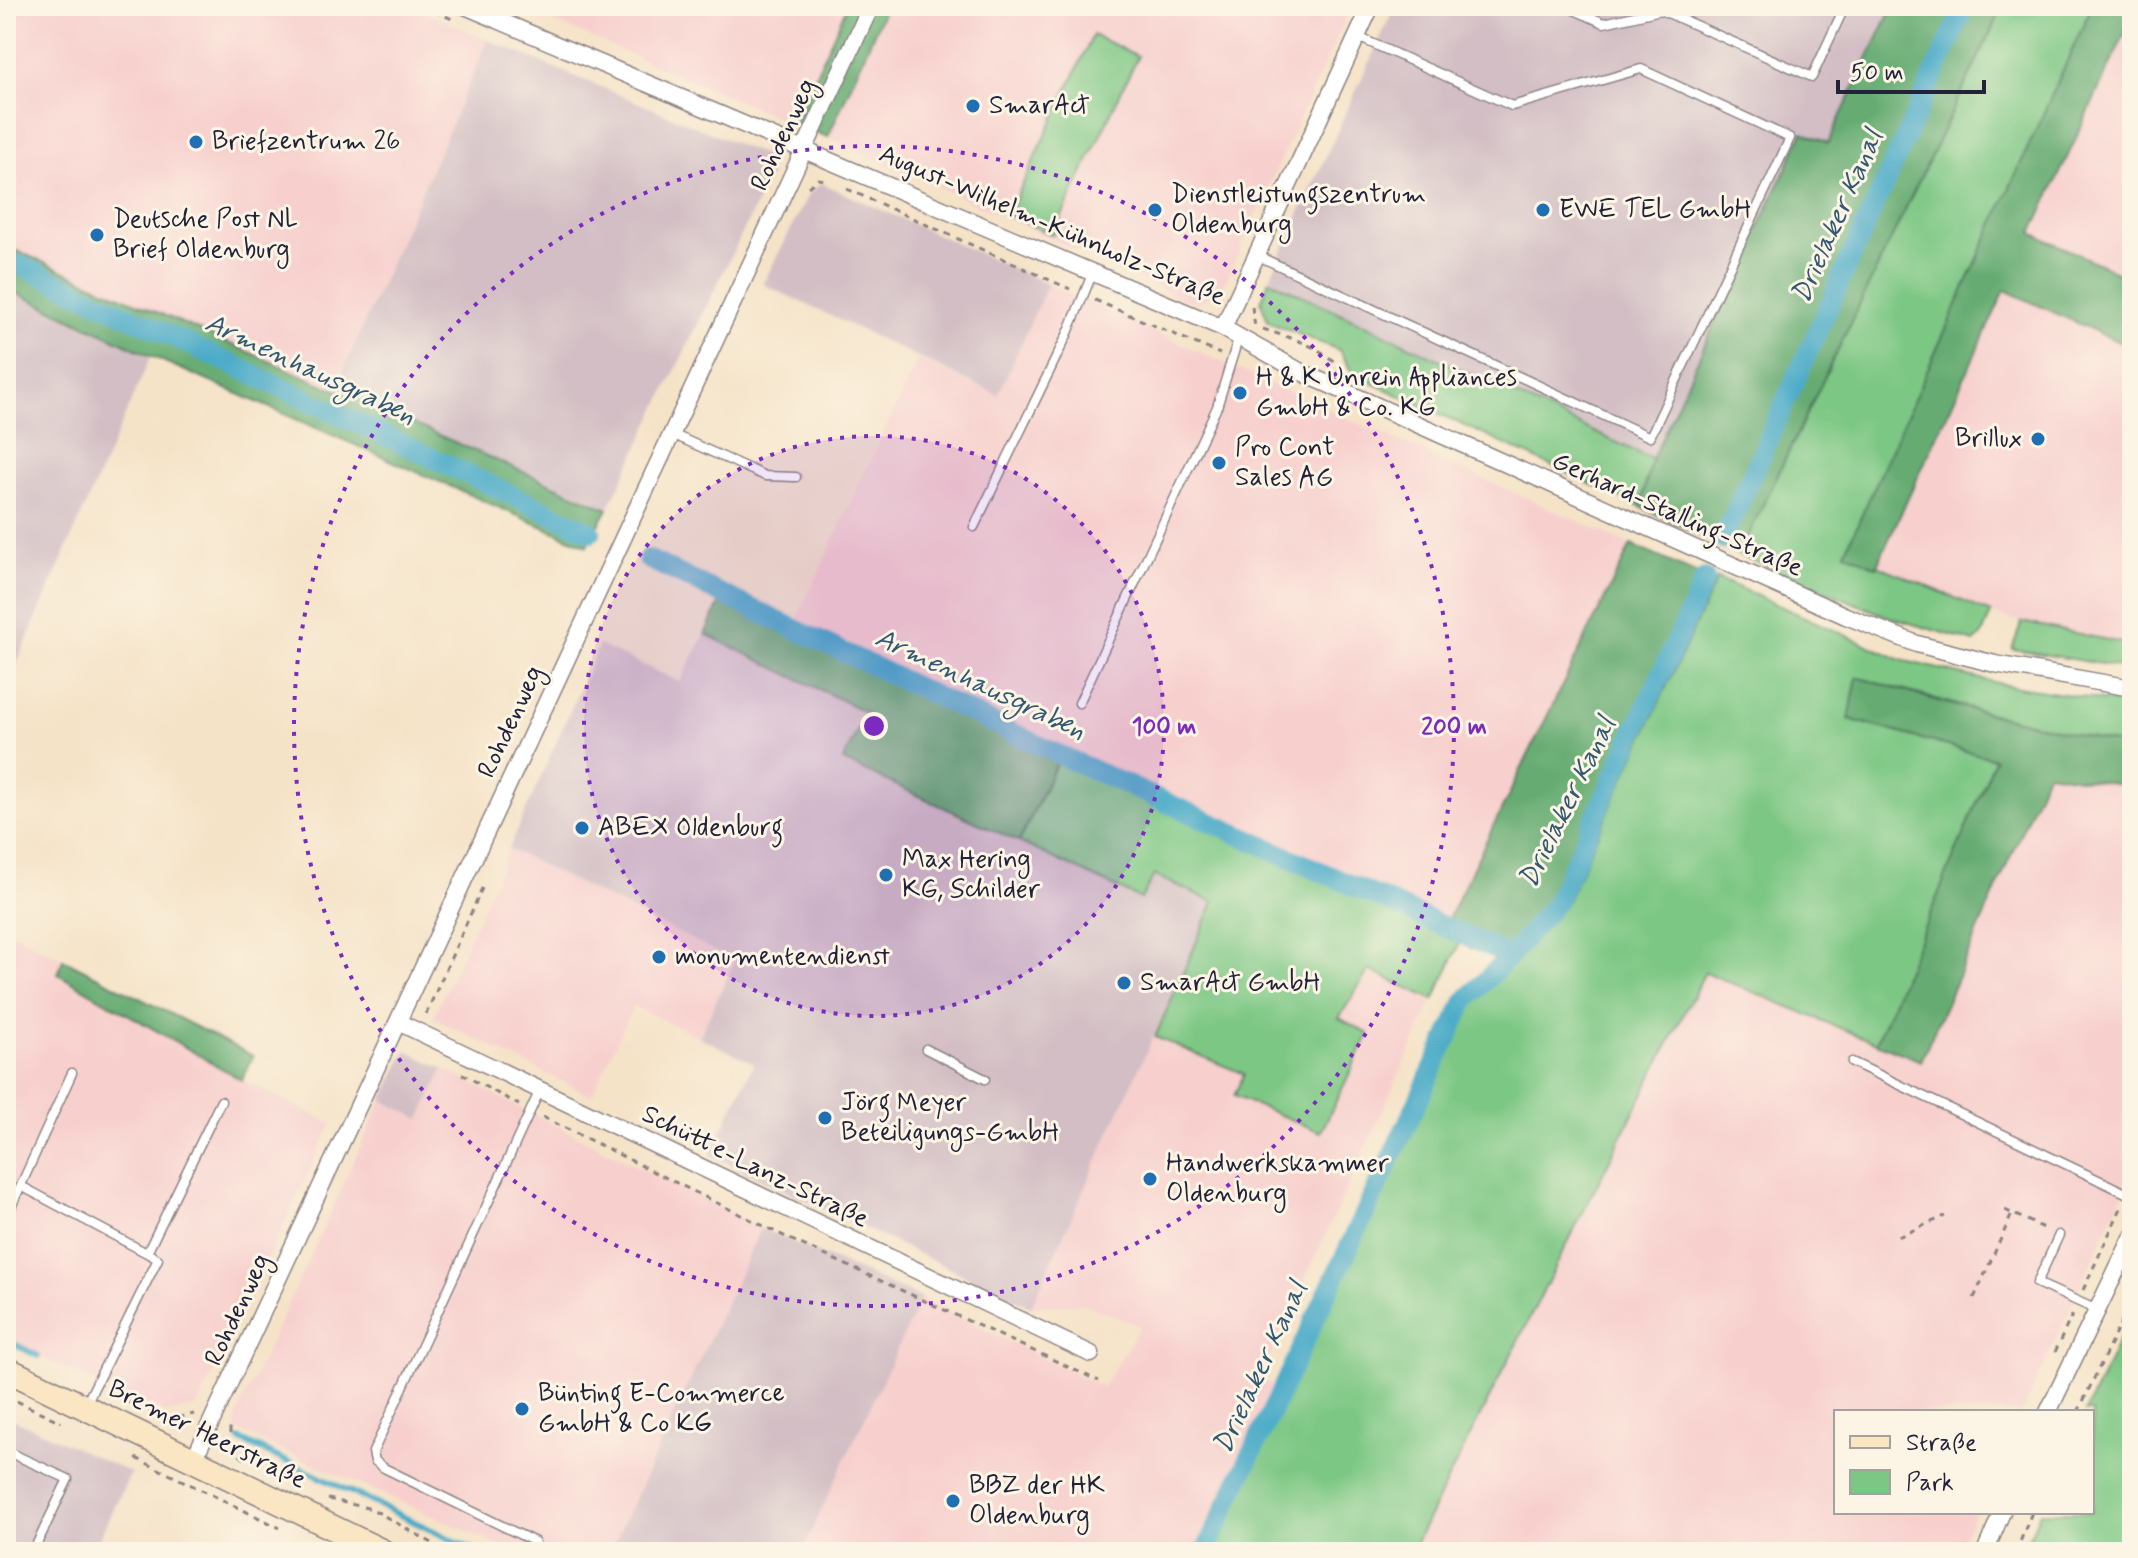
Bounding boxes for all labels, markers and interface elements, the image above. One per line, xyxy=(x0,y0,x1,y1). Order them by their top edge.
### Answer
scale bar xyxy=(1838,44,1984,94)
text: 50 m xyxy=(1850,58,1904,89)
street label: Rohdenweg xyxy=(743,73,827,198)
place label: SmarAct xyxy=(989,89,1090,123)
marker: SmarAct xyxy=(964,97,982,115)
water label: Drielaker Kanal xyxy=(1783,123,1894,309)
place label: Briefzentrum 26 xyxy=(212,125,401,159)
marker: Briefzentrum 26 xyxy=(187,133,205,151)
street label: August-Wilhelm-Kühnholz-Straße xyxy=(874,137,1231,315)
place label: Dienstleistungszentrum Oldenburg xyxy=(1171,178,1426,244)
place label: EWE TEL GmbH xyxy=(1559,193,1751,227)
marker: Dienstleistungszentrum Oldenburg xyxy=(1146,201,1164,219)
marker: EWE TEL GmbH xyxy=(1534,201,1552,219)
place label: Deutsche Post NL Brief Oldenburg xyxy=(113,203,298,269)
marker: Deutsche Post NL Brief Oldenburg xyxy=(88,226,106,244)
water label: Armenhausgraben xyxy=(198,305,421,437)
place label: H & K Unrein Appliances GmbH & Co. KG xyxy=(1256,361,1517,425)
marker: H & K Unrein Appliances GmbH & Co. KG xyxy=(1231,384,1249,402)
place label: Brillux xyxy=(1955,422,2022,456)
marker: Brillux xyxy=(2029,430,2047,448)
place label: Pro Cont Sales AG xyxy=(1235,431,1335,495)
street label: Gerhard-Stalling-Straße xyxy=(1545,444,1808,589)
marker: Pro Cont Sales AG xyxy=(1210,454,1228,472)
water label: Armenhausgraben xyxy=(868,620,1091,752)
street label: Rohdenweg xyxy=(470,660,554,785)
water label: Drielaker Kanal xyxy=(1511,709,1626,895)
centre of rings xyxy=(860,712,888,740)
text: 100 m xyxy=(1132,712,1196,743)
text: 200 m xyxy=(1421,712,1487,743)
place label: ABEX Oldenburg xyxy=(598,811,783,848)
marker: ABEX Oldenburg xyxy=(573,819,591,837)
place label: Max Hering KG, Schilder xyxy=(902,843,1041,907)
marker: Max Hering KG, Schilder xyxy=(877,866,895,884)
place label: monumentendienst xyxy=(675,940,890,974)
marker: monumentendienst xyxy=(650,948,668,966)
place label: SmarAct GmbH xyxy=(1140,966,1321,1000)
marker: SmarAct GmbH xyxy=(1115,974,1133,992)
place label: Jörg Meyer Beteiligungs-GmbH xyxy=(841,1086,1059,1152)
street label: Schütte-Lanz-Straße xyxy=(636,1097,874,1237)
marker: Jörg Meyer Beteiligungs-GmbH xyxy=(816,1109,834,1127)
place label: Handwerkskammer Oldenburg xyxy=(1166,1147,1389,1213)
marker: Handwerkskammer Oldenburg xyxy=(1141,1170,1159,1188)
street label: Rohdenweg xyxy=(197,1248,281,1373)
water label: Drielaker Kanal xyxy=(1205,1274,1318,1460)
street label: Bremer Heerstraße xyxy=(102,1372,312,1498)
place label: Bünting E-Commerce GmbH & Co KG xyxy=(538,1377,785,1441)
marker: Bünting E-Commerce GmbH & Co KG xyxy=(513,1400,531,1418)
legend xyxy=(1834,1410,2094,1514)
text: Straße xyxy=(1906,1428,1977,1459)
text: Park xyxy=(1906,1468,1954,1499)
place label: BBZ der HK Oldenburg xyxy=(969,1469,1106,1535)
marker: BBZ der HK Oldenburg xyxy=(944,1492,962,1510)

